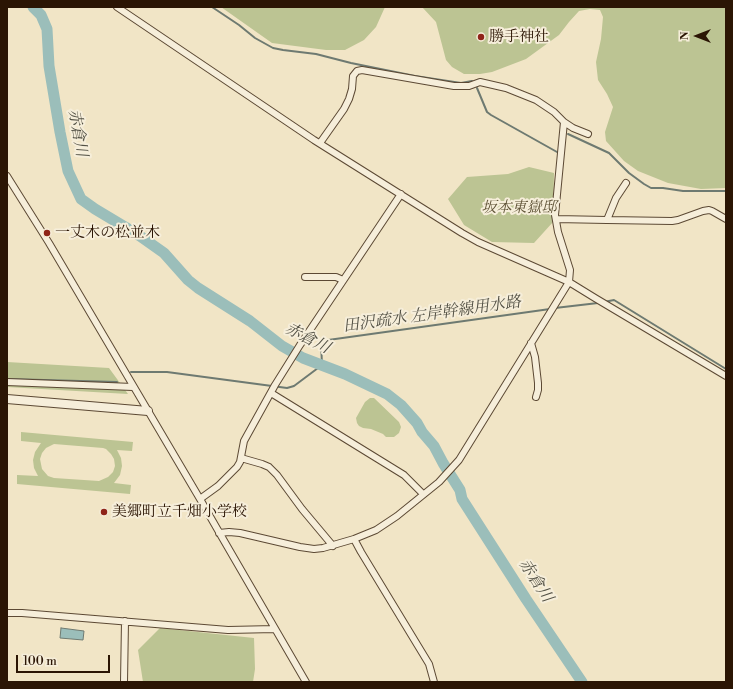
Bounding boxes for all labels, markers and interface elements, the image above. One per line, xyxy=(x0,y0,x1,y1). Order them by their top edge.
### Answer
north arrow xyxy=(677,16,717,56)
place label: 勝手神社 xyxy=(489,28,549,46)
marker: 勝手神社 xyxy=(476,32,486,42)
text: N xyxy=(678,32,692,40)
water label: 赤倉川 xyxy=(63,108,91,158)
park label: 坂本東嶽邸 xyxy=(482,199,556,217)
place label: 一丈木の松並木 xyxy=(55,224,160,242)
marker: 一丈木の松並木 xyxy=(42,228,52,238)
water label: 田沢疏水 左岸幹線用水路 xyxy=(342,293,522,337)
water label: 赤倉川 xyxy=(281,320,333,358)
place label: 美郷町立千畑小学校 xyxy=(112,503,247,521)
marker: 美郷町立千畑小学校 xyxy=(99,507,109,517)
water label: 赤倉川 xyxy=(514,556,556,606)
scale bar xyxy=(18,647,112,673)
text: 100 m xyxy=(23,654,57,669)

